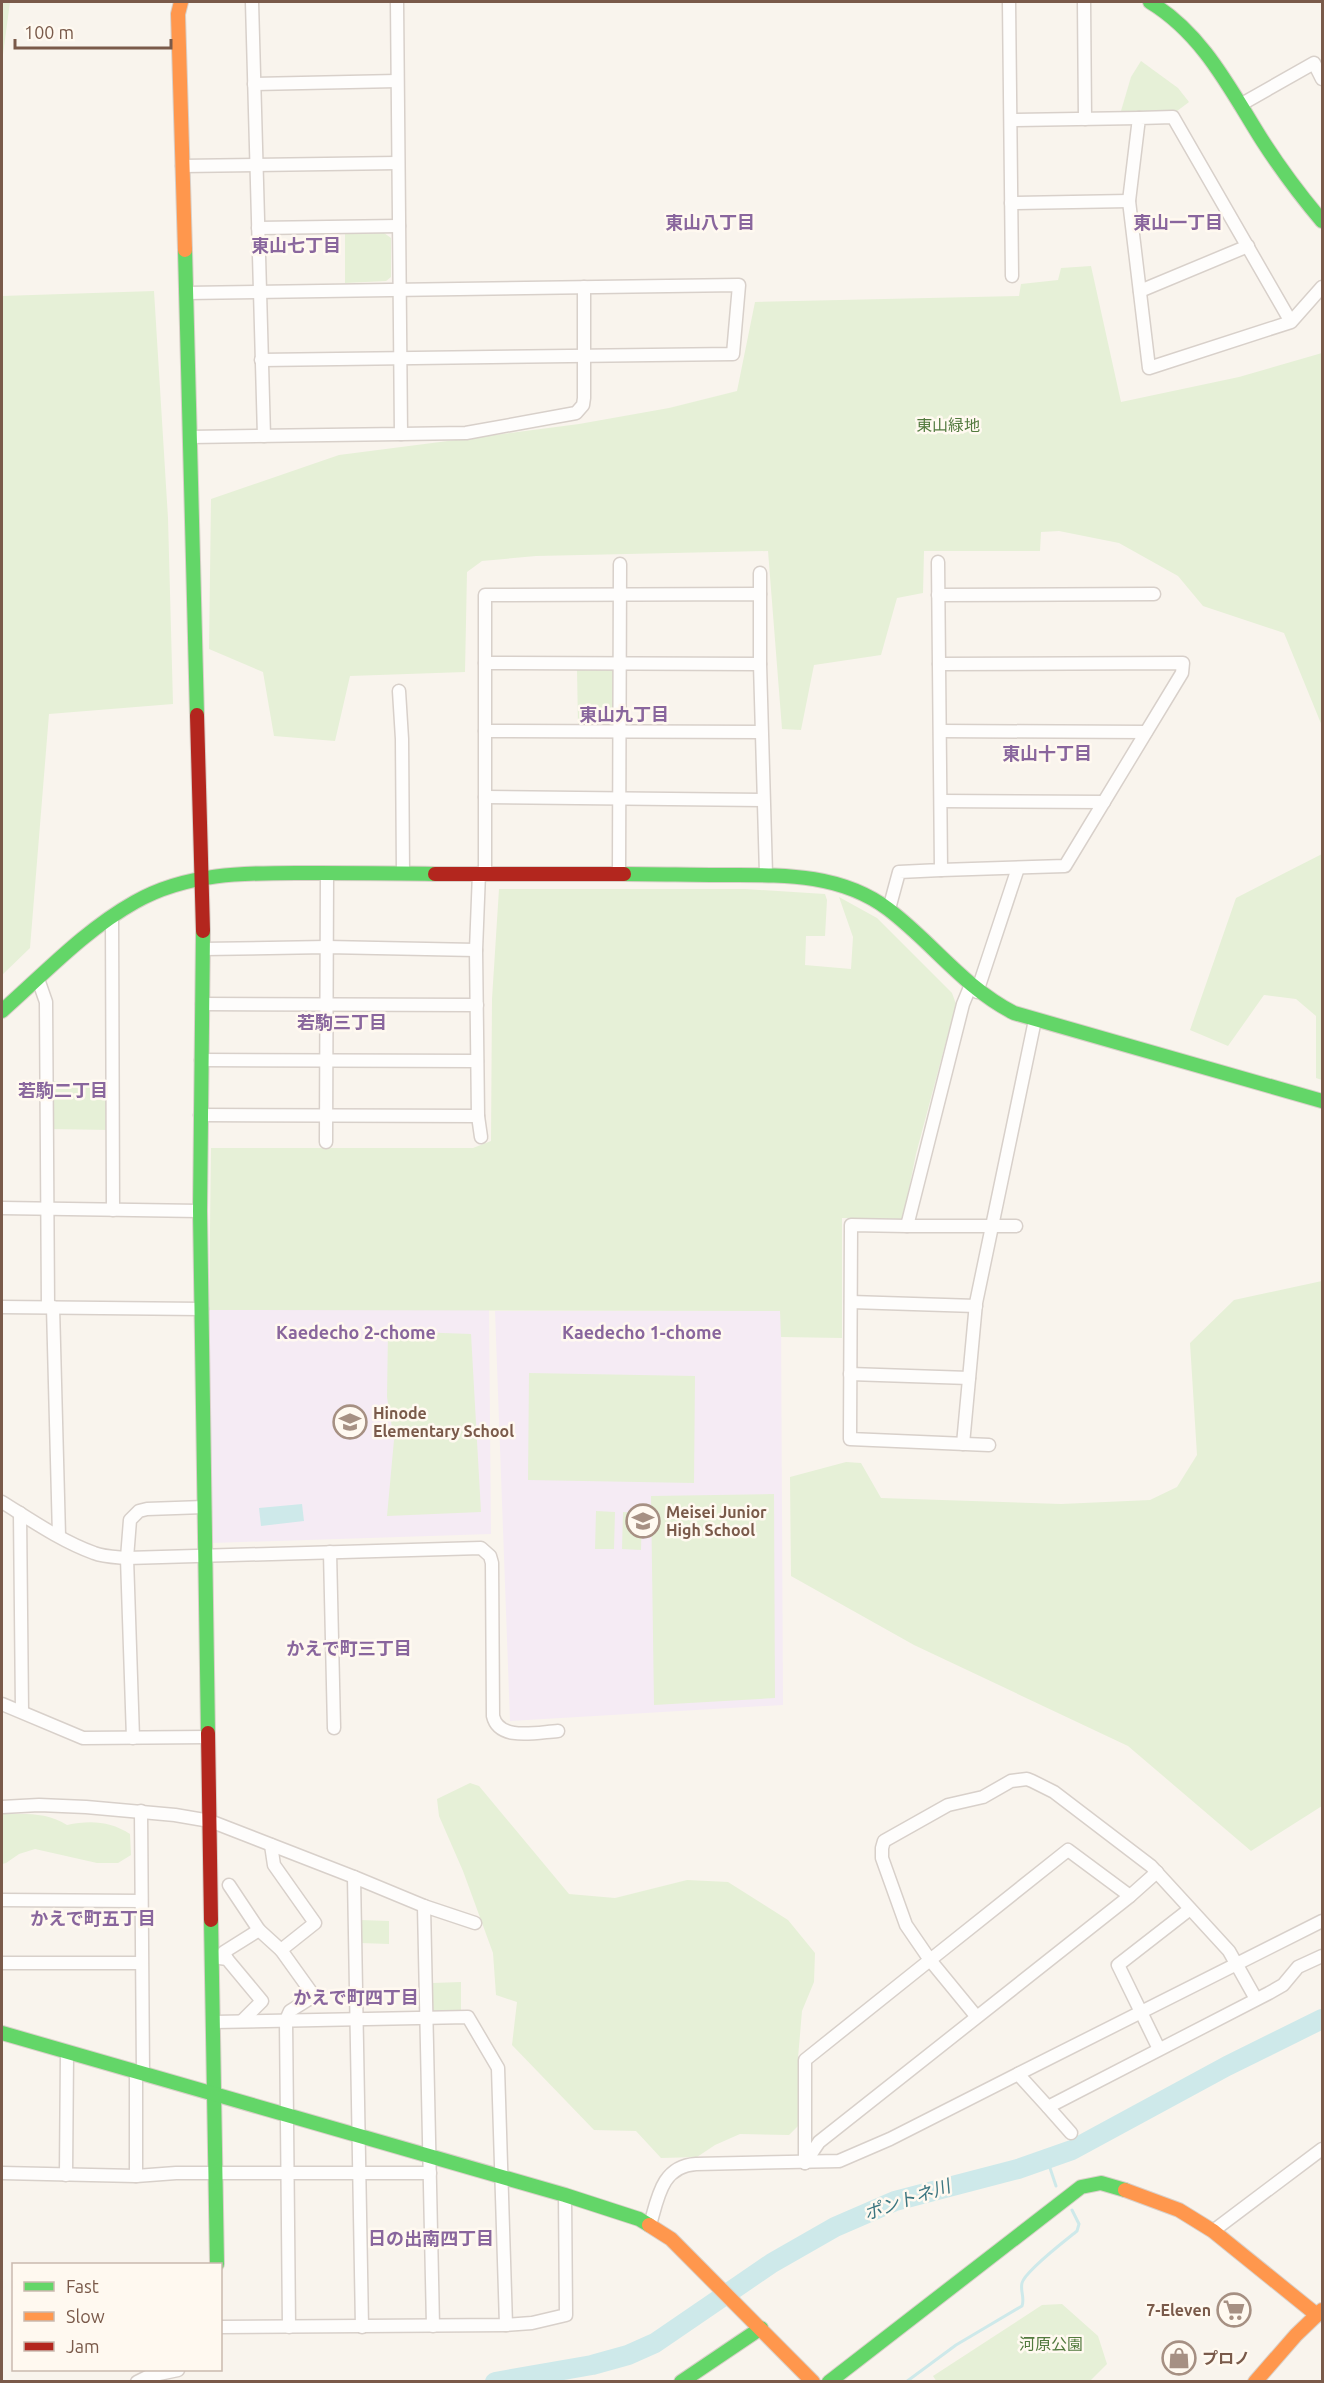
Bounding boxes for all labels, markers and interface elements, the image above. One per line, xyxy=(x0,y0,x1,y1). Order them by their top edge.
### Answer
scale bar xyxy=(15,12,171,50)
text: 100 m xyxy=(24,22,74,42)
district label: 東山八丁目 xyxy=(665,212,755,232)
district label: 東山一丁目 xyxy=(1133,212,1223,232)
district label: 東山七丁目 xyxy=(251,235,341,255)
park label: 東山緑地 xyxy=(916,416,980,434)
district label: 東山九丁目 xyxy=(579,704,669,724)
district label: 東山十丁目 xyxy=(1002,743,1092,763)
district label: 若駒三丁目 xyxy=(297,1012,387,1032)
district label: 若駒二丁目 xyxy=(18,1080,108,1100)
district label: Kaedecho 2-chome xyxy=(276,1322,436,1342)
district label: Kaedecho 1-chome xyxy=(562,1322,722,1342)
school or university icon: Hinode Elementary School xyxy=(332,1404,368,1440)
place label: Hinode Elementary School xyxy=(373,1404,514,1440)
school or university icon: Meisei Junior High School xyxy=(625,1503,661,1539)
place label: Meisei Junior High School xyxy=(666,1503,767,1539)
district label: かえで町三丁目 xyxy=(286,1638,412,1658)
district label: かえで町五丁目 xyxy=(30,1908,156,1928)
district label: かえで町四丁目 xyxy=(293,1987,419,2007)
water label: ポントネ川 xyxy=(861,2174,954,2223)
district label: 日の出南四丁目 xyxy=(368,2228,494,2248)
legend xyxy=(12,2263,222,2371)
text: Fast xyxy=(66,2276,99,2296)
supermarket icon: 7-Eleven xyxy=(1216,2292,1252,2328)
place label: 7-Eleven xyxy=(1146,2301,1211,2319)
text: Slow xyxy=(66,2306,105,2326)
park label: 河原公園 xyxy=(1019,2335,1083,2353)
text: Jam xyxy=(66,2336,100,2356)
shop icon: プロノ xyxy=(1161,2340,1197,2376)
place label: プロノ xyxy=(1202,2349,1250,2367)

